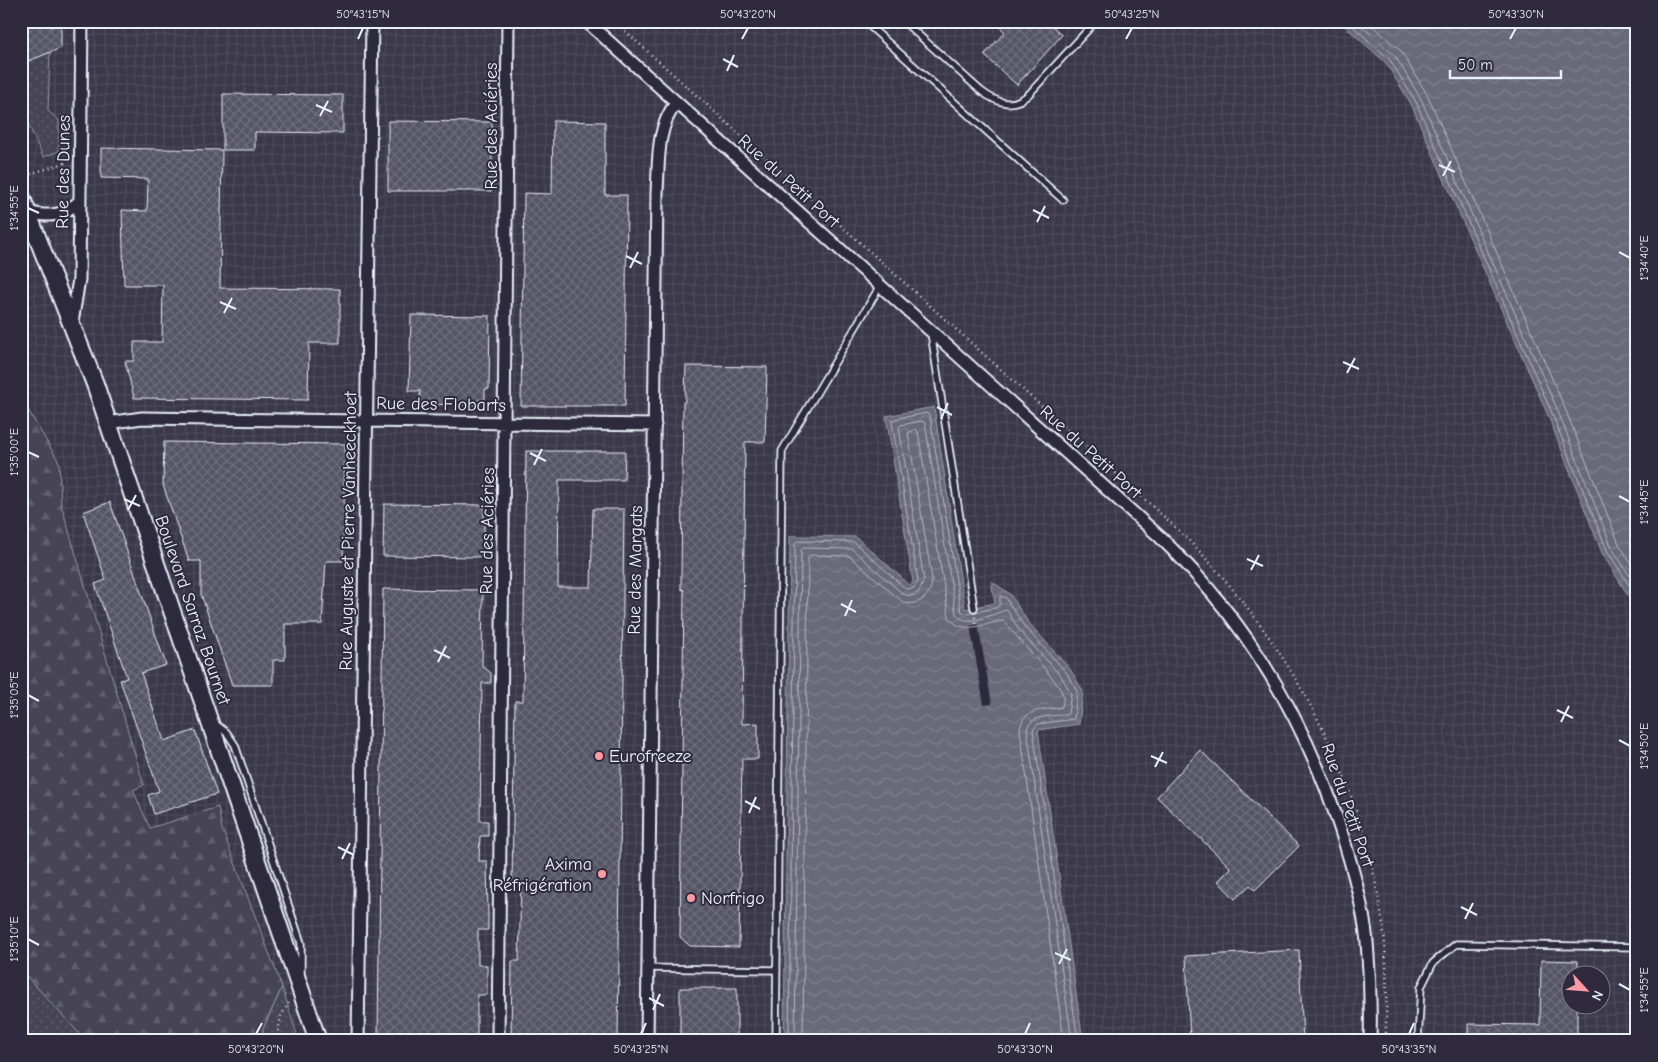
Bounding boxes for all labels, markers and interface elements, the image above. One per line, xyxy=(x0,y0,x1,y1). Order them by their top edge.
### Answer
text: 50°43'15"N xyxy=(336,7,390,21)
text: 50°43'20"N xyxy=(720,7,776,21)
text: 50°43'25"N xyxy=(1105,7,1159,21)
text: 50°43'30"N xyxy=(1488,7,1544,21)
scale bar xyxy=(1450,48,1562,80)
text: 50 m xyxy=(1458,56,1493,74)
street label: Rue des Aciéries xyxy=(481,63,502,190)
street label: Rue des Dunes xyxy=(52,115,75,229)
street label: Rue du Petit Port xyxy=(733,130,844,233)
text: 1°34'55"E xyxy=(7,185,21,231)
text: 1°34'40"E xyxy=(1637,235,1651,281)
street label: Rue Auguste et Pierre Vanheeckhoet xyxy=(336,390,361,671)
street label: Rue des Flobarts xyxy=(376,393,506,416)
street label: Rue du Petit Port xyxy=(1035,401,1146,504)
text: 1°35'00"E xyxy=(7,428,21,476)
street label: Rue des Aciéries xyxy=(476,467,499,595)
text: 1°34'45"E xyxy=(1637,480,1651,524)
street label: Rue des Margats xyxy=(624,505,647,635)
street label: Boulevard Sarraz Bournet xyxy=(150,513,235,708)
text: 1°35'05"E xyxy=(7,672,21,719)
text: 1°34'50"E xyxy=(1637,723,1651,769)
street label: Rue du Petit Port xyxy=(1317,740,1379,871)
place label: Eurofreeze xyxy=(609,746,692,767)
marker: Eurofreeze xyxy=(593,750,605,762)
place label: Axima Réfrigération xyxy=(493,854,592,896)
marker: Axima Réfrigération xyxy=(596,868,608,880)
place label: Norfrigo xyxy=(701,888,765,909)
marker: Norfrigo xyxy=(685,892,697,904)
text: 1°35'10"E xyxy=(7,916,21,962)
north arrow xyxy=(1560,964,1610,1014)
text: 1°34'55"E xyxy=(1637,967,1651,1013)
text: N xyxy=(1588,988,1607,1003)
text: 50°43'20"N xyxy=(228,1042,284,1056)
text: 50°43'25"N xyxy=(614,1042,668,1056)
text: 50°43'30"N xyxy=(997,1042,1053,1056)
text: 50°43'35"N xyxy=(1382,1042,1436,1056)

